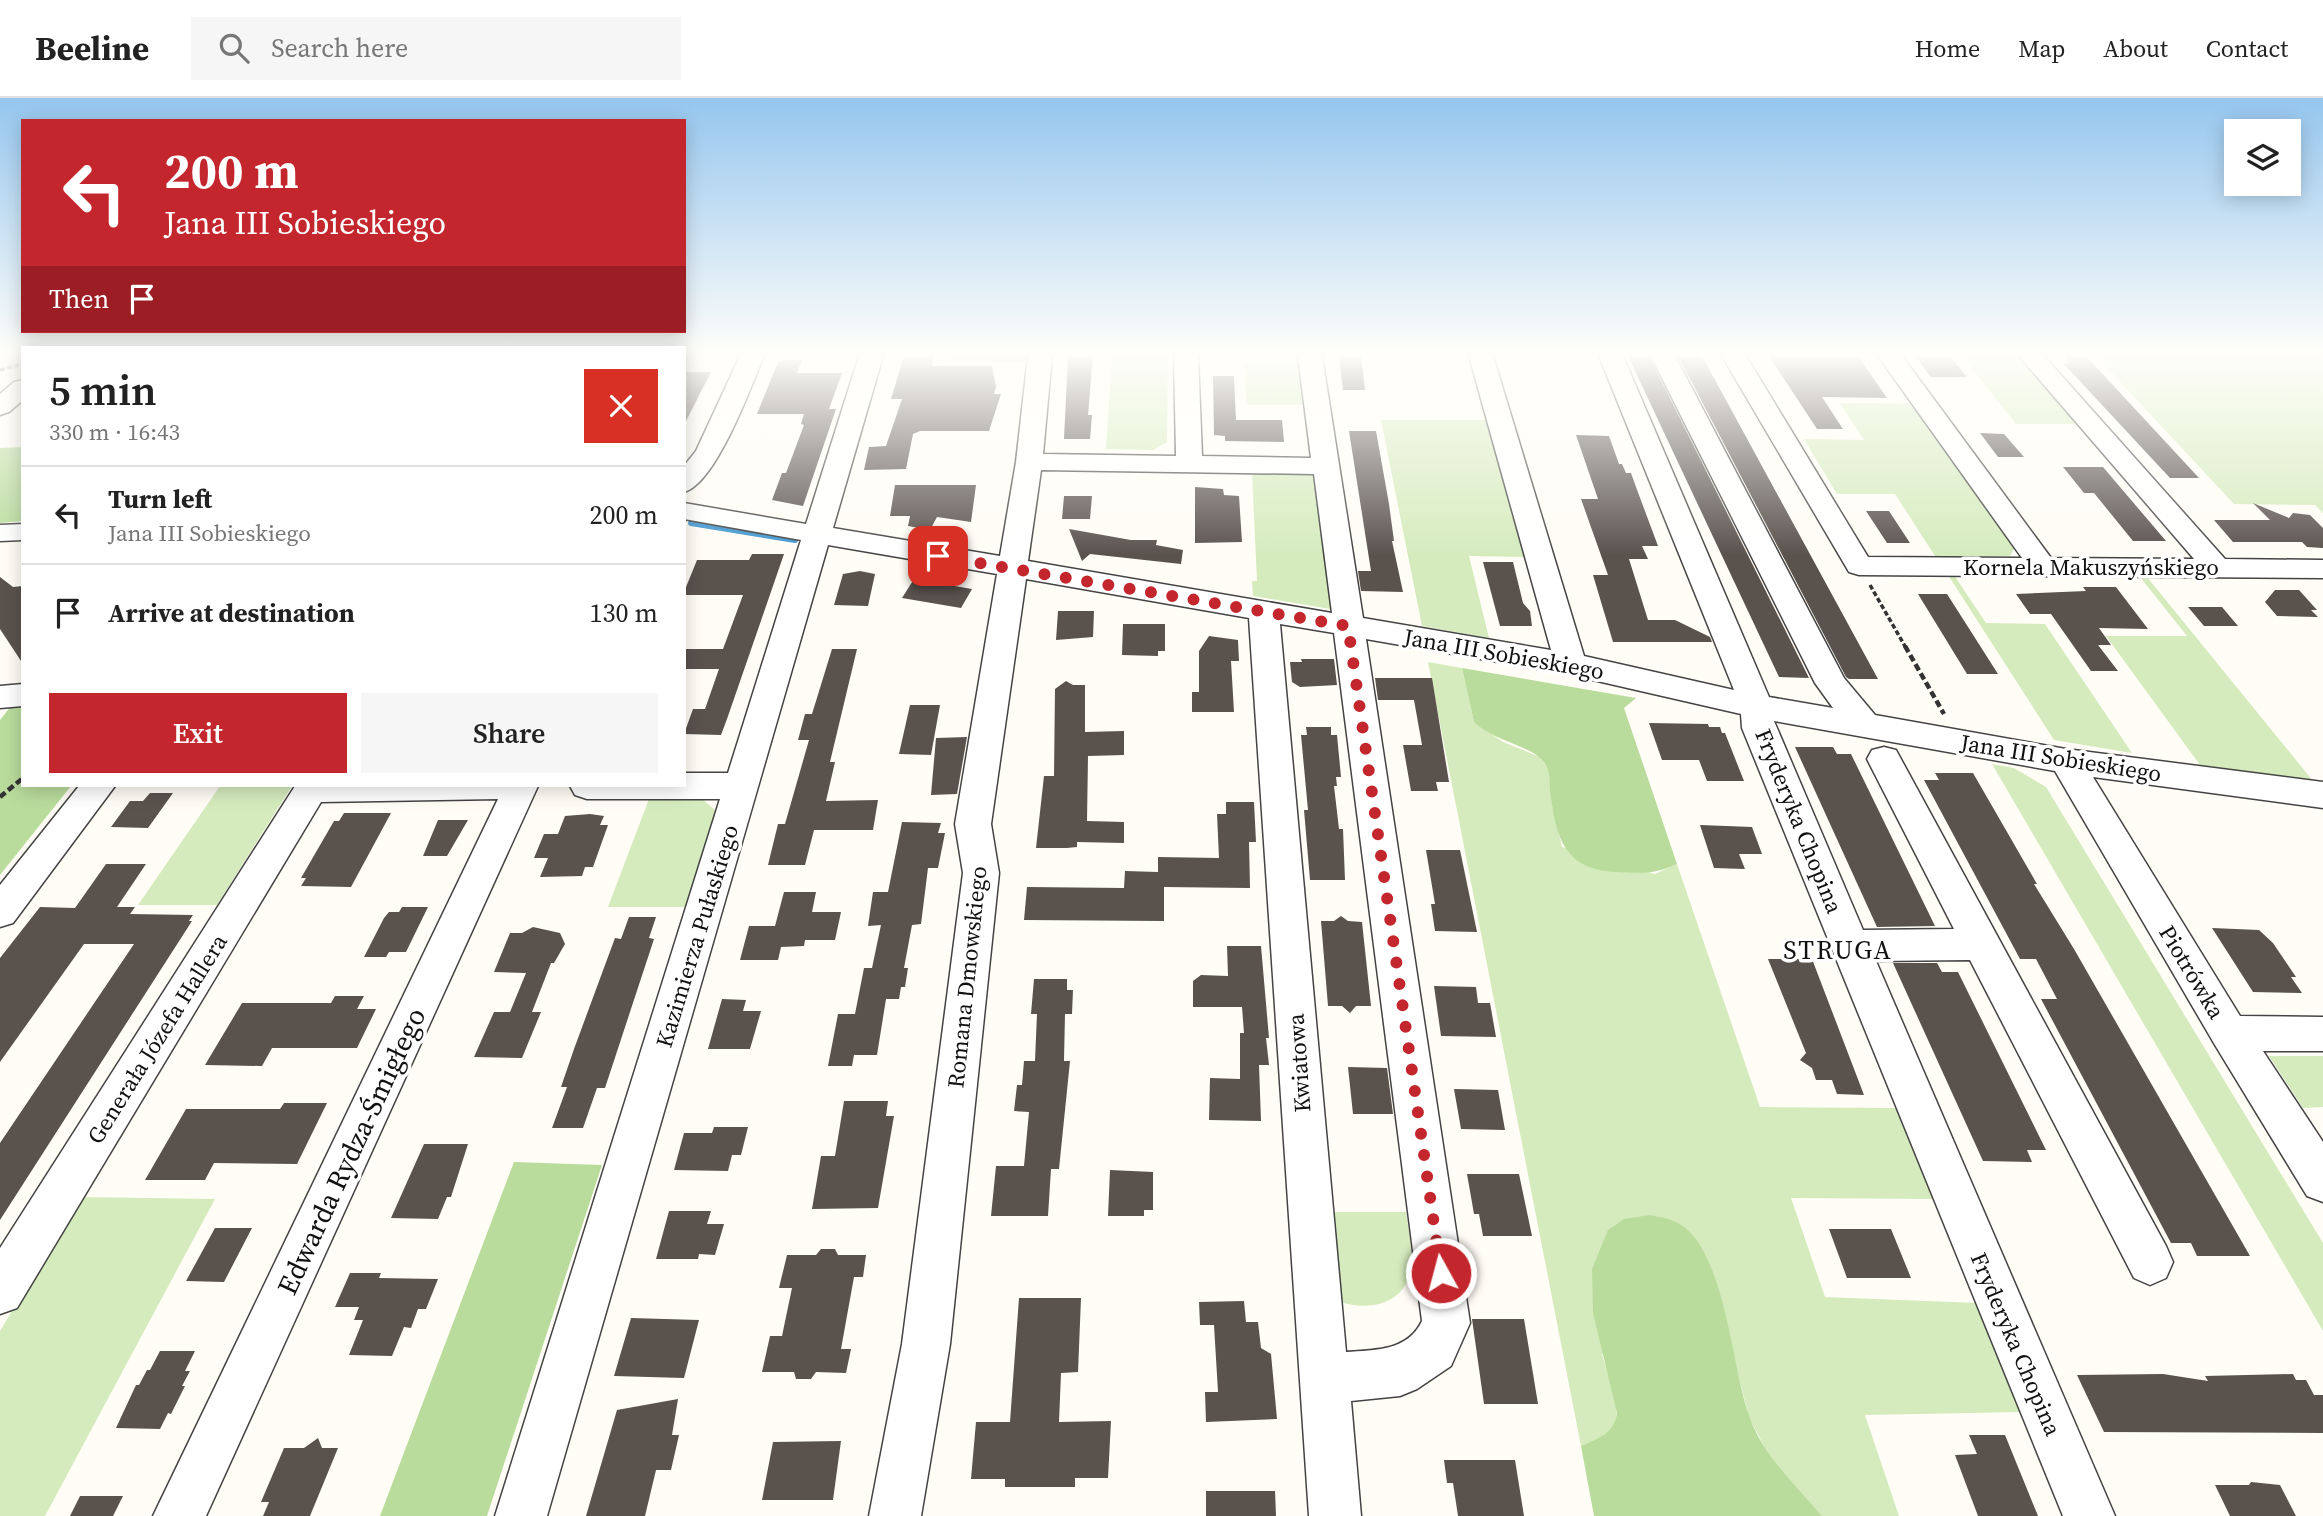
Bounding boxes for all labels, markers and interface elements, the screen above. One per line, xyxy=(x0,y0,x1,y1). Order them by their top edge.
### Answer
search box xyxy=(191,17,681,80)
text: Beeline xyxy=(35,26,149,71)
icon: search xyxy=(215,29,253,67)
text: Search here xyxy=(271,30,408,66)
text: Home xyxy=(1915,32,1980,65)
text: Map xyxy=(2018,32,2065,65)
text: About xyxy=(2103,32,2168,65)
text: Contact xyxy=(2206,32,2288,65)
map controls xyxy=(2224,119,2301,196)
button: layers xyxy=(2224,119,2301,196)
text: 200 m xyxy=(164,137,299,204)
icon: left xyxy=(49,147,140,238)
text: Jana III Sobieskiego xyxy=(164,201,446,245)
icon: arrive xyxy=(123,280,161,318)
text: Then xyxy=(49,281,109,317)
text: 5 min xyxy=(49,361,157,419)
button: close xyxy=(584,369,658,443)
text: 330 m · 16:43 xyxy=(49,416,180,448)
text: Turn left xyxy=(108,481,212,517)
icon: left xyxy=(49,496,87,534)
text: 200 m xyxy=(590,497,658,533)
text: Jana III Sobieskiego xyxy=(108,517,311,549)
pin xyxy=(908,526,968,586)
icon: arrive xyxy=(919,537,957,575)
street label: Kornela Makuszyńskiego xyxy=(1963,551,2219,583)
icon: arrive xyxy=(49,594,87,632)
text: Arrive at destination xyxy=(108,595,355,631)
text: 130 m xyxy=(590,595,658,631)
street label: Jana III Sobieskiego xyxy=(1400,620,1607,687)
button: Exit xyxy=(49,693,347,773)
button: Share xyxy=(361,693,658,773)
street label: Fryderyka Chopina xyxy=(1747,724,1851,918)
street label: Jana III Sobieskiego xyxy=(1957,726,2164,790)
street label: Kazimierza Pułaskiego xyxy=(648,821,746,1051)
street label: Romana Dmowskiego xyxy=(939,864,995,1090)
street label: Piotrówka xyxy=(2151,919,2233,1025)
street label: Generała Józefa Hallera xyxy=(79,928,235,1150)
district label: STRUGA xyxy=(1783,932,1893,968)
street label: Edwarda Rydza-Śmigłego xyxy=(268,1001,434,1301)
street label: Kwiatowa xyxy=(1280,1012,1318,1114)
position arrow xyxy=(1404,1236,1478,1310)
street label: Fryderyka Chopina xyxy=(1963,1247,2069,1441)

